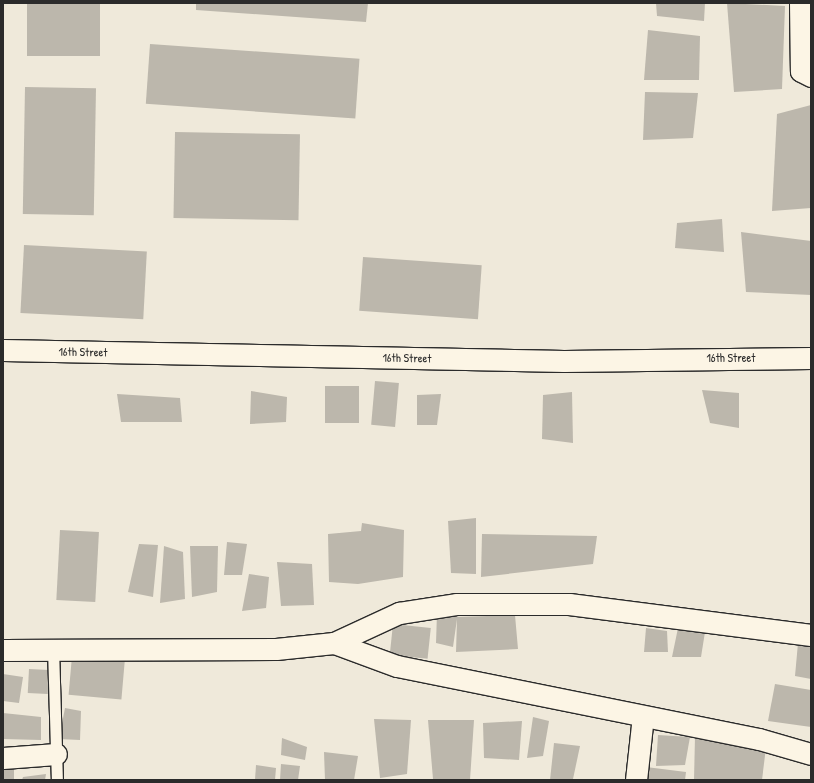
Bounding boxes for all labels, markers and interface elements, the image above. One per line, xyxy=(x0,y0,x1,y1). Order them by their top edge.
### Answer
street label: 16th Street xyxy=(58,344,108,360)
street label: 16th Street xyxy=(382,350,432,366)
street label: 16th Street xyxy=(706,351,756,365)

